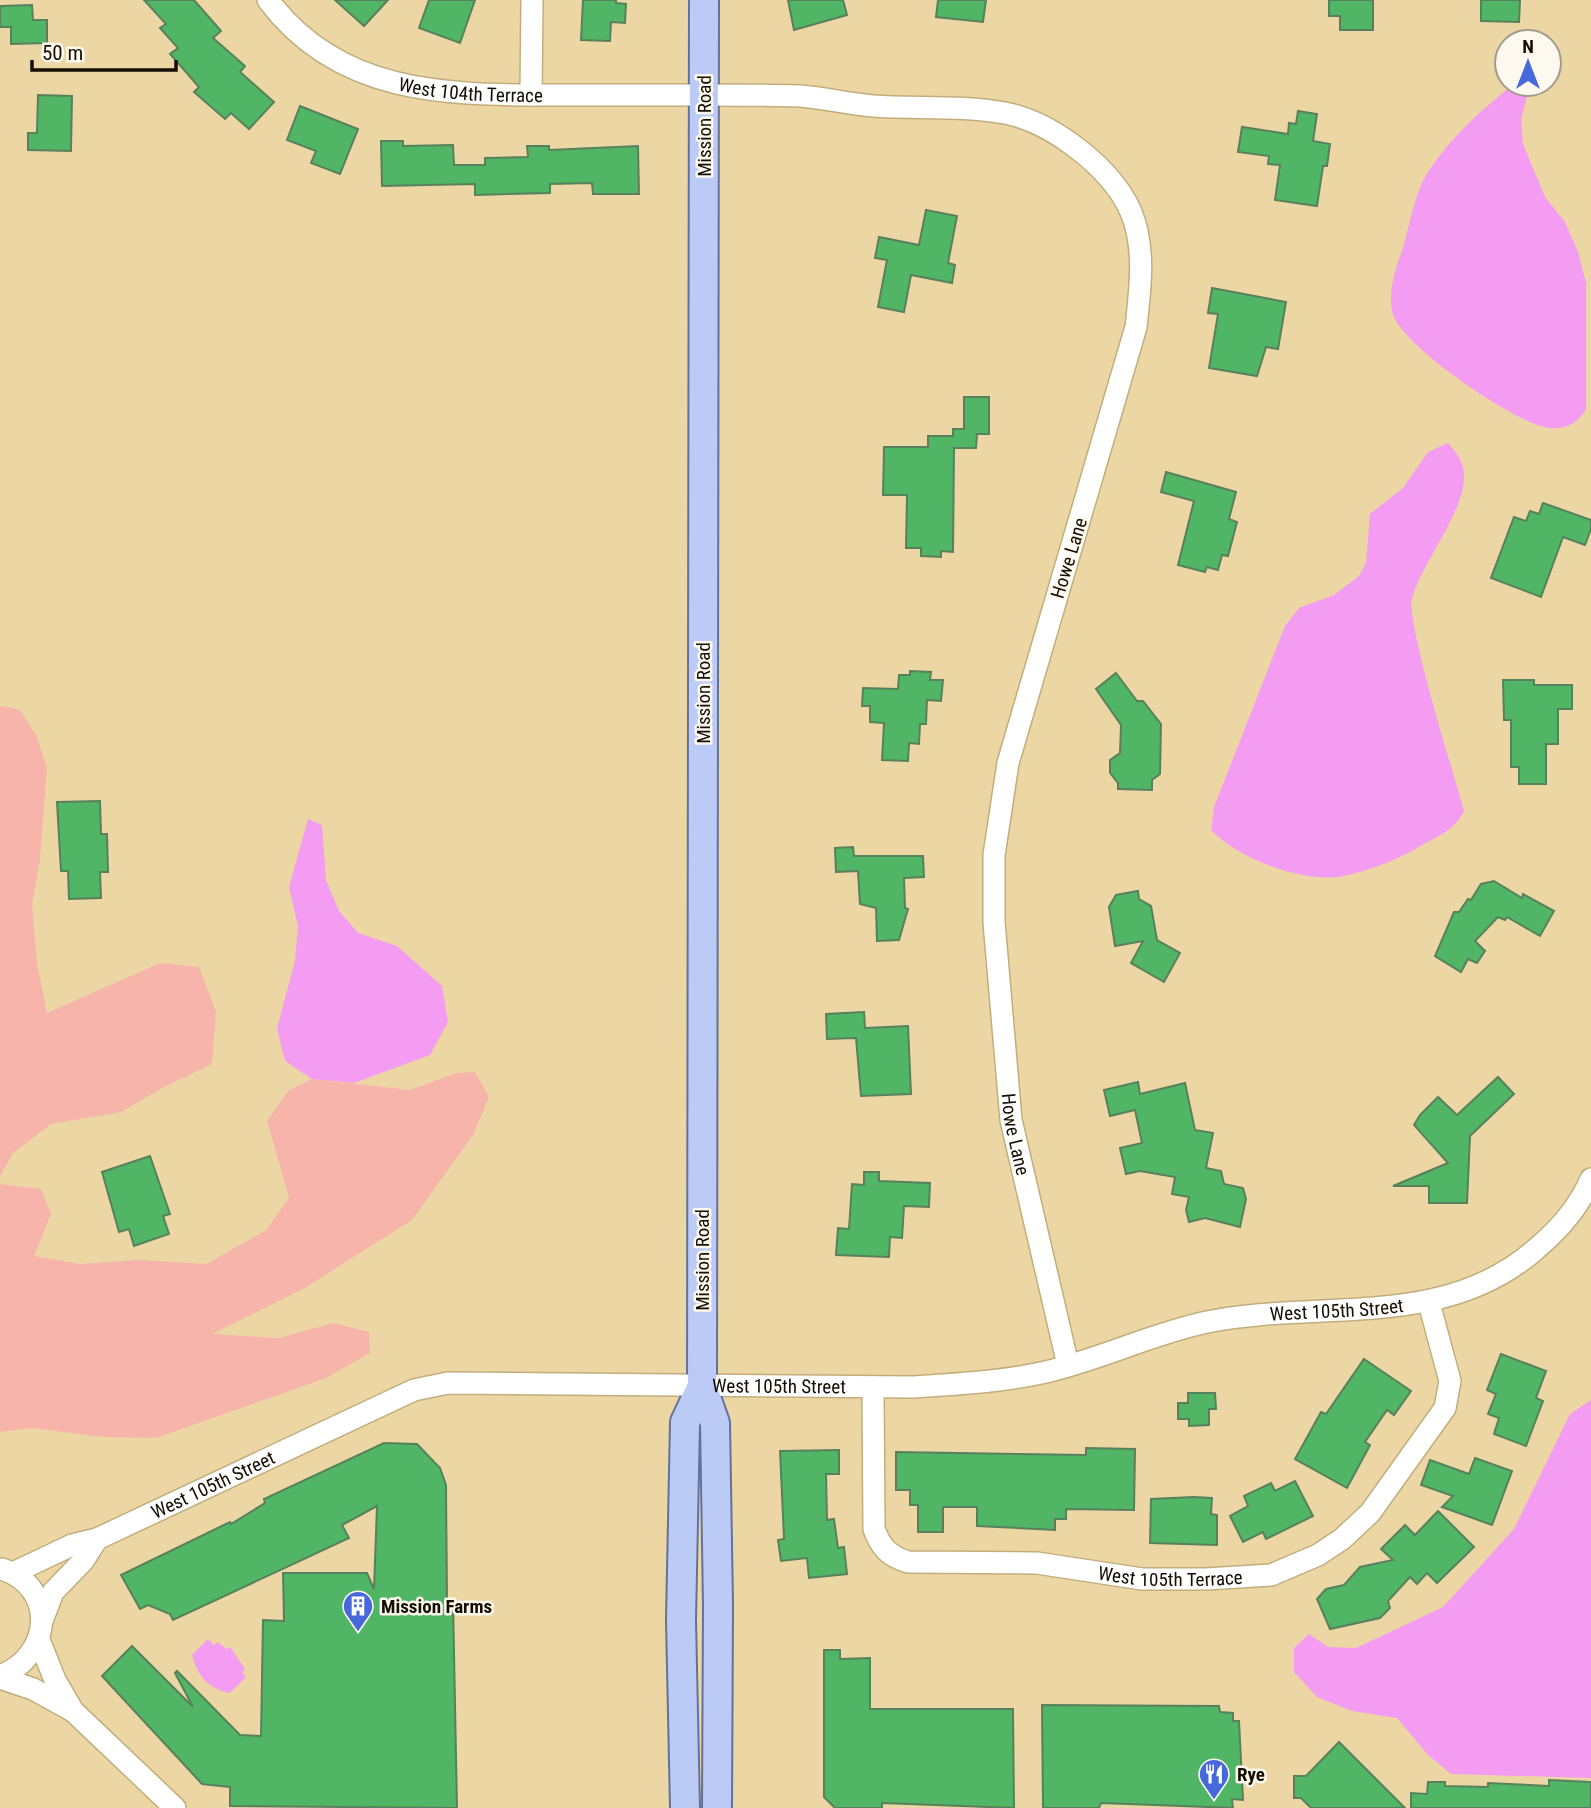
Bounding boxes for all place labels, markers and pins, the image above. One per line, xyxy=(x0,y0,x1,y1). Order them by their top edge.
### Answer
building icon: Mission Farms xyxy=(341,1589,375,1633)
place label: Mission Farms xyxy=(381,1595,492,1618)
restaurant icon: Rye xyxy=(1197,1757,1231,1801)
place label: Rye xyxy=(1237,1763,1265,1786)

